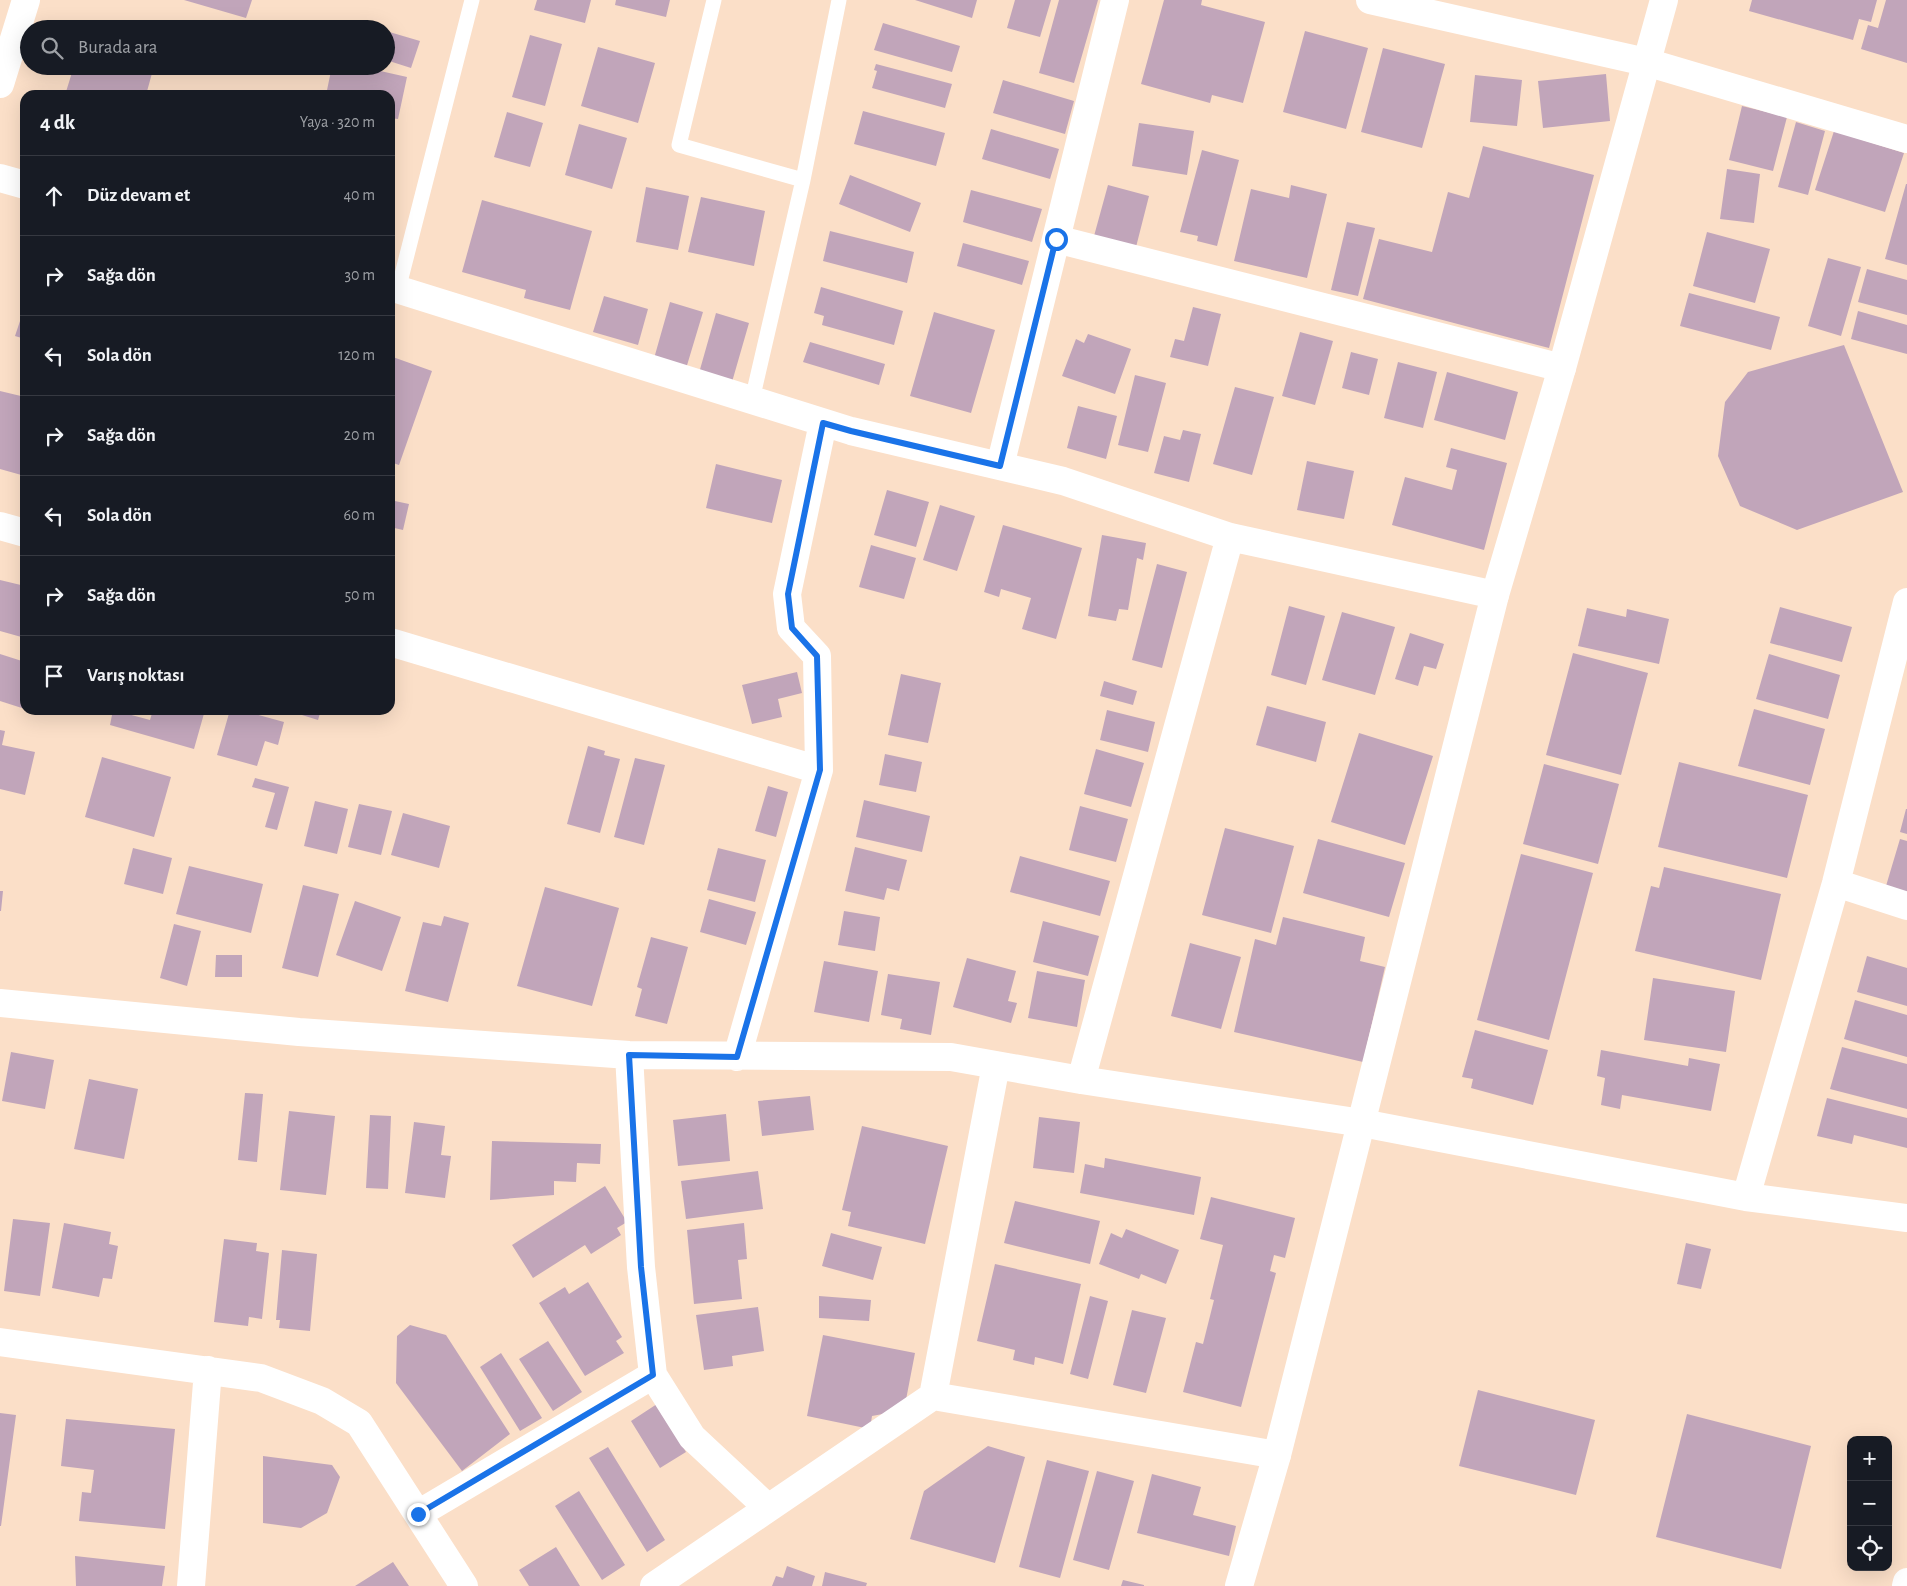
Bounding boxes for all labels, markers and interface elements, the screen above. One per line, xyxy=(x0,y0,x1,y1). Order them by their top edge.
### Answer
search box xyxy=(20,20,395,75)
icon: search xyxy=(38,34,66,62)
text: Burada ara xyxy=(78,38,157,57)
text: 4 dk xyxy=(40,112,75,133)
text: Yaya · 320 m xyxy=(300,114,375,130)
icon: ahead xyxy=(40,182,68,210)
text: Düz devam et xyxy=(87,186,190,205)
text: 40 m xyxy=(343,187,375,203)
route start xyxy=(1045,228,1068,251)
icon: right xyxy=(40,262,68,290)
text: Sağa dön xyxy=(87,266,156,285)
text: 30 m xyxy=(345,267,375,283)
icon: left xyxy=(40,342,68,370)
text: Sola dön xyxy=(87,346,152,365)
text: 120 m xyxy=(338,347,375,363)
icon: right xyxy=(40,422,68,450)
text: Sağa dön xyxy=(87,426,156,445)
text: 20 m xyxy=(344,427,375,443)
icon: left xyxy=(40,502,68,530)
text: Sola dön xyxy=(87,506,152,525)
text: 60 m xyxy=(344,507,375,523)
icon: right xyxy=(40,582,68,610)
text: Sağa dön xyxy=(87,586,156,605)
text: 50 m xyxy=(344,587,375,603)
icon: arrive xyxy=(40,662,68,690)
text: Varış noktası xyxy=(87,666,185,685)
map controls xyxy=(1847,1436,1892,1571)
button: + xyxy=(1847,1436,1892,1481)
button: − xyxy=(1847,1481,1892,1526)
route end xyxy=(407,1503,430,1526)
button: locate xyxy=(1847,1526,1892,1571)

